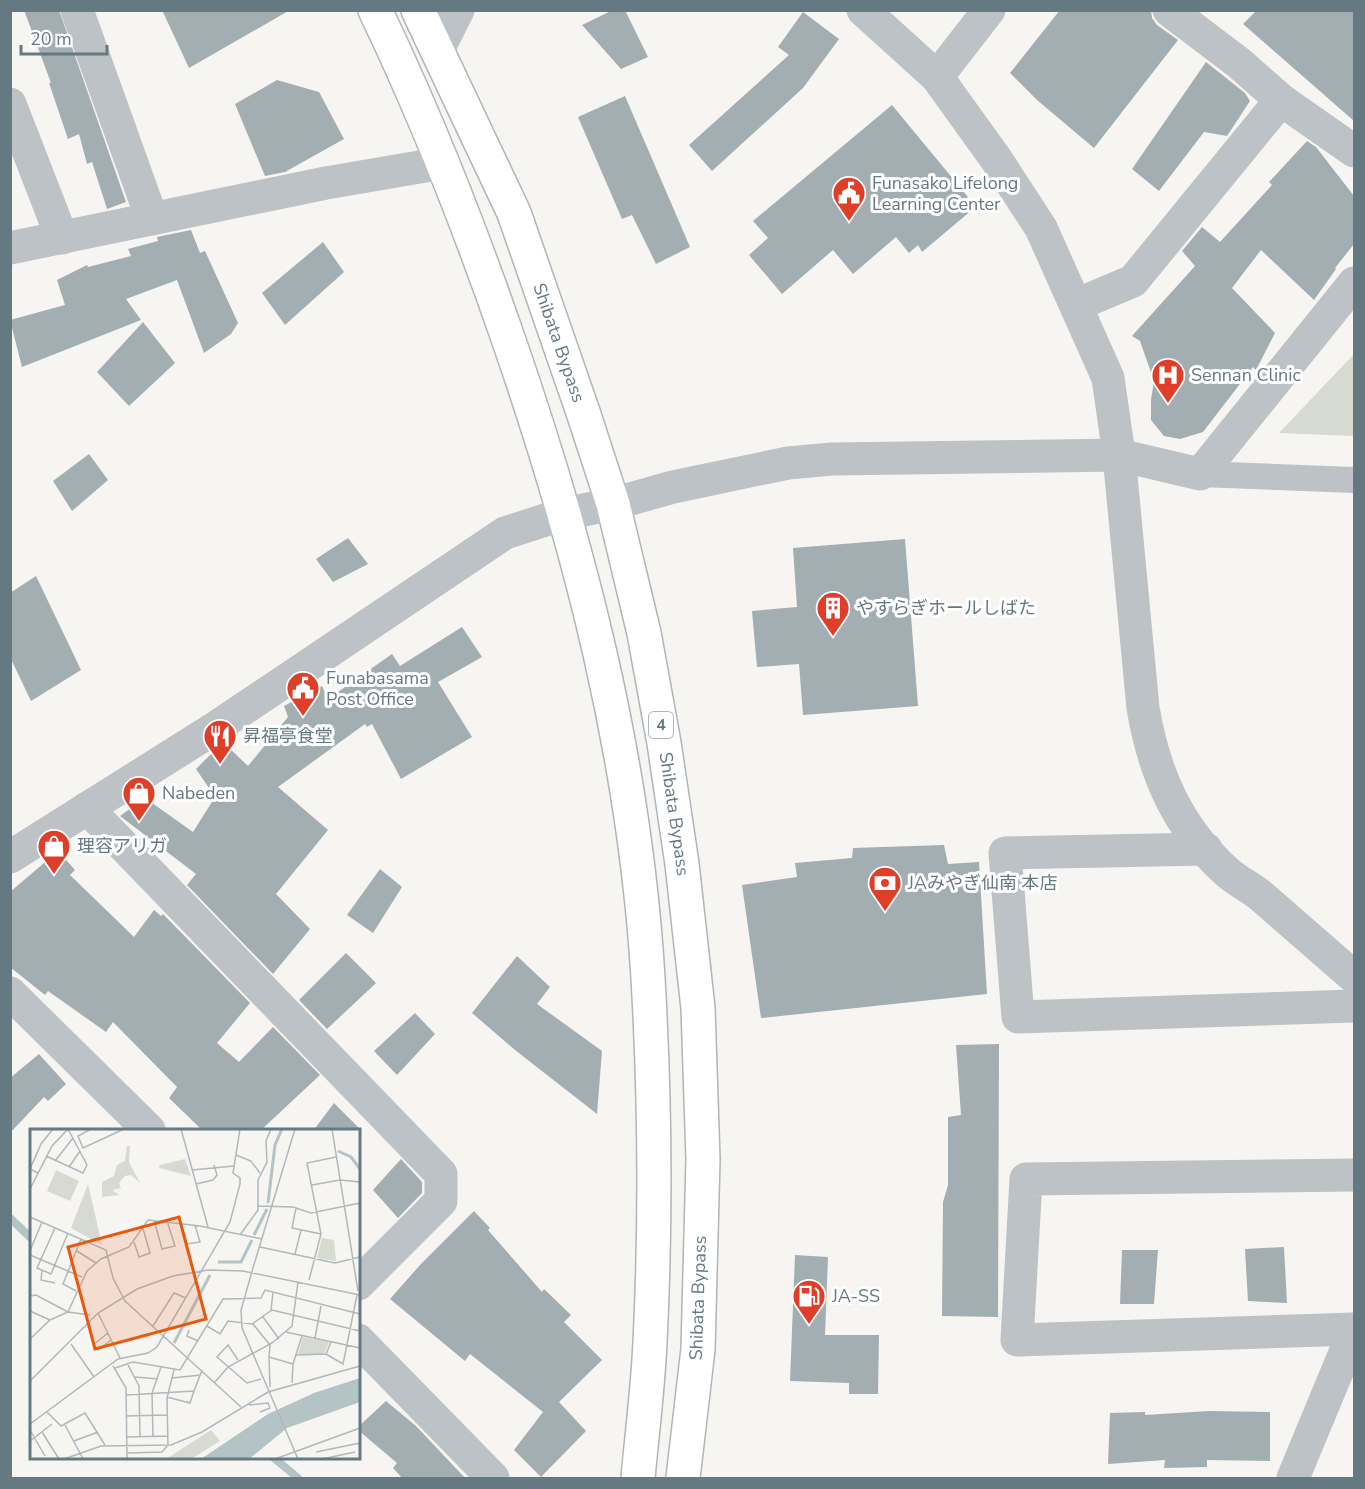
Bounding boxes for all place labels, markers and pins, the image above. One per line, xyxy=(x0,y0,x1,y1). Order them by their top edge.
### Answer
place label: Funasako Lifelong Learning Center xyxy=(872,171,1018,216)
public building icon: Funasako Lifelong Learning Center xyxy=(831,175,867,222)
hospital icon: Sennan Clinic xyxy=(1150,357,1186,404)
place label: Sennan Clinic xyxy=(1191,363,1301,387)
building icon: やすらぎホールしばた xyxy=(815,590,851,637)
place label: やすらぎホールしばた xyxy=(856,596,1036,620)
place label: Funabasama Post Office xyxy=(326,666,429,711)
public building icon: Funabasama Post Office xyxy=(285,670,321,717)
restaurant icon: 昇福亭食堂 xyxy=(202,718,238,765)
place label: 昇福亭食堂 xyxy=(243,724,333,748)
shop icon: Nabeden xyxy=(121,775,157,822)
place label: Nabeden xyxy=(162,781,235,805)
shop icon: 理容アリガ xyxy=(36,828,72,875)
place label: 理容アリガ xyxy=(77,834,167,858)
bank icon: JAみやぎ仙南 本店 xyxy=(867,865,903,912)
place label: JAみやぎ仙南 本店 xyxy=(907,871,1058,895)
fuel station icon: JA-SS xyxy=(791,1278,827,1325)
place label: JA-SS xyxy=(831,1284,880,1308)

